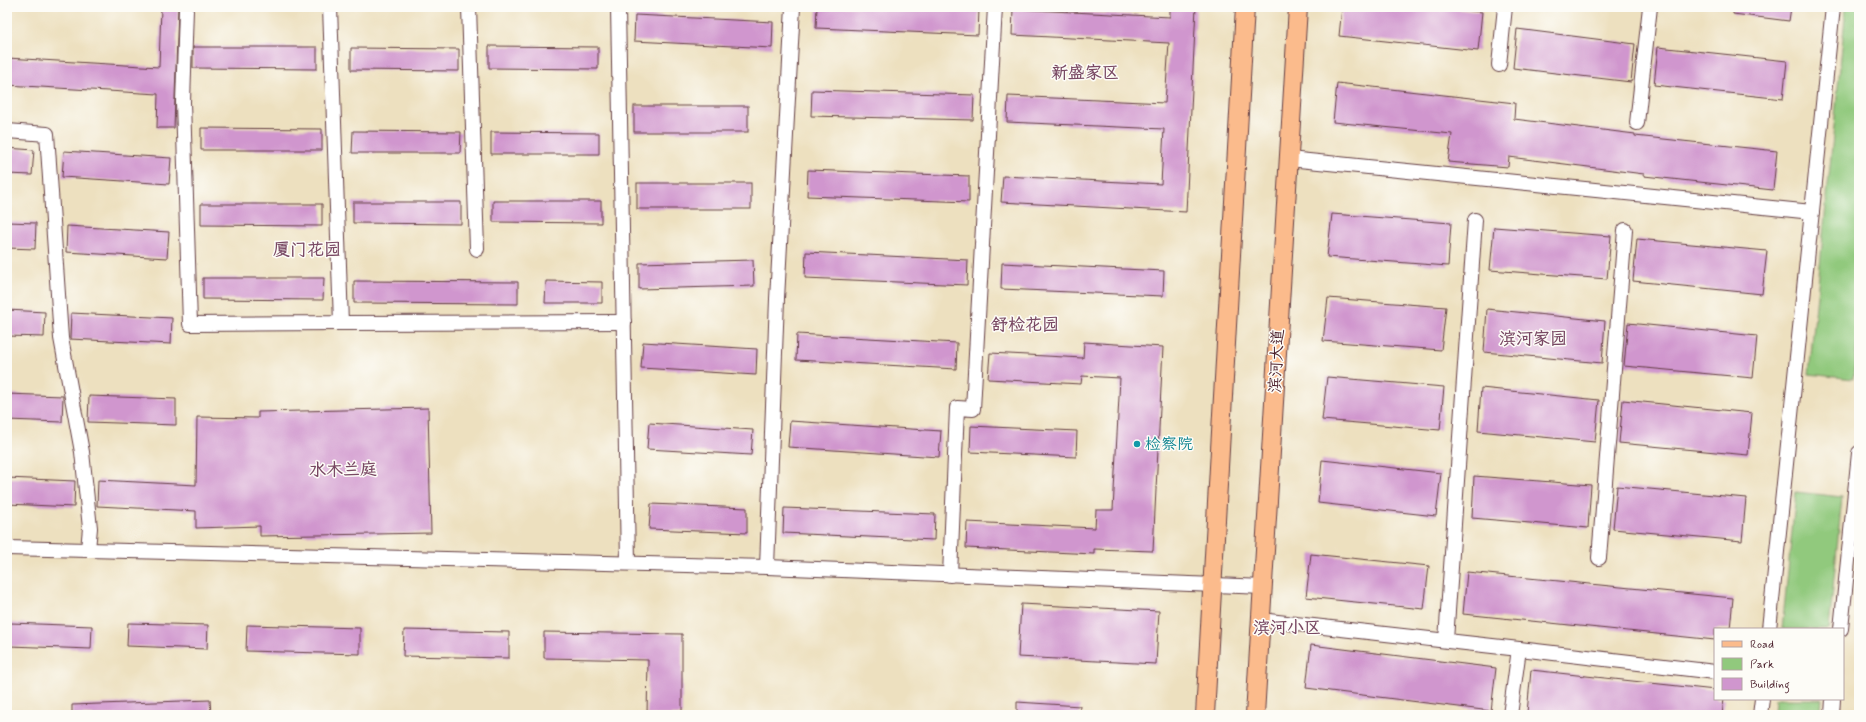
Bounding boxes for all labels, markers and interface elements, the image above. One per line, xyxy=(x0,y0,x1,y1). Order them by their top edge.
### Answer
district label: 新盛家区 xyxy=(1051,62,1119,84)
district label: 厦门花园 xyxy=(273,239,341,261)
district label: 舒检花园 xyxy=(991,314,1059,336)
street label: 滨河大道 xyxy=(1265,328,1289,394)
district label: 滨河家园 xyxy=(1499,328,1567,350)
place label: 检察院 xyxy=(1145,434,1193,455)
marker: 检察院 xyxy=(1132,439,1142,449)
district label: 水木兰庭 xyxy=(309,459,377,481)
district label: 滨河小区 xyxy=(1253,617,1321,639)
legend xyxy=(1714,628,1844,700)
text: Road xyxy=(1750,637,1774,653)
text: Park xyxy=(1750,657,1774,673)
text: Building xyxy=(1750,677,1790,694)

